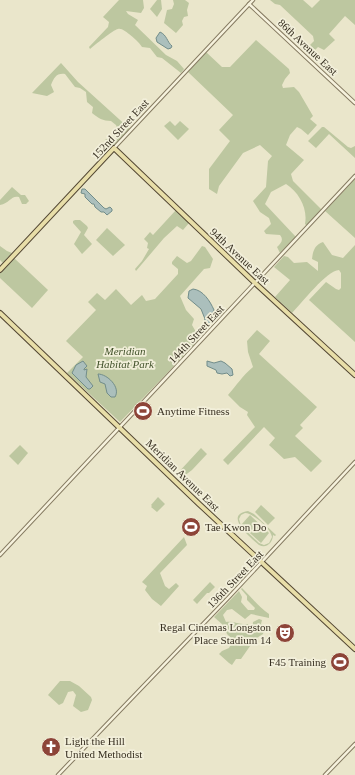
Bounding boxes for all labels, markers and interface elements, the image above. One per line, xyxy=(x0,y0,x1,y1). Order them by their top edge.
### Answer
street label: 86th Avenue East xyxy=(276,16,340,78)
street label: 152nd Street East xyxy=(89,97,151,161)
street label: 94th Avenue East xyxy=(208,225,272,287)
street label: 144th Street East xyxy=(166,302,226,366)
park label: Meridian Habitat Park xyxy=(95,345,155,370)
sports icon: Anytime Fitness xyxy=(132,400,154,422)
place label: Anytime Fitness xyxy=(157,405,229,417)
street label: Meridian Avenue East xyxy=(144,437,222,513)
sports icon: Tae Kwon Do xyxy=(180,516,202,538)
place label: Tae Kwon Do xyxy=(205,521,267,533)
street label: 136th Street East xyxy=(205,548,265,610)
place label: Regal Cinemas Longston Place Stadium 14 xyxy=(160,621,271,646)
theatre icon: Regal Cinemas Longston Place Stadium 14 xyxy=(274,622,296,644)
sports icon: F45 Training xyxy=(329,651,351,673)
place label: F45 Training xyxy=(269,656,326,668)
place label: Light the Hill United Methodist xyxy=(65,735,142,760)
church icon: Light the Hill United Methodist xyxy=(40,736,62,758)

